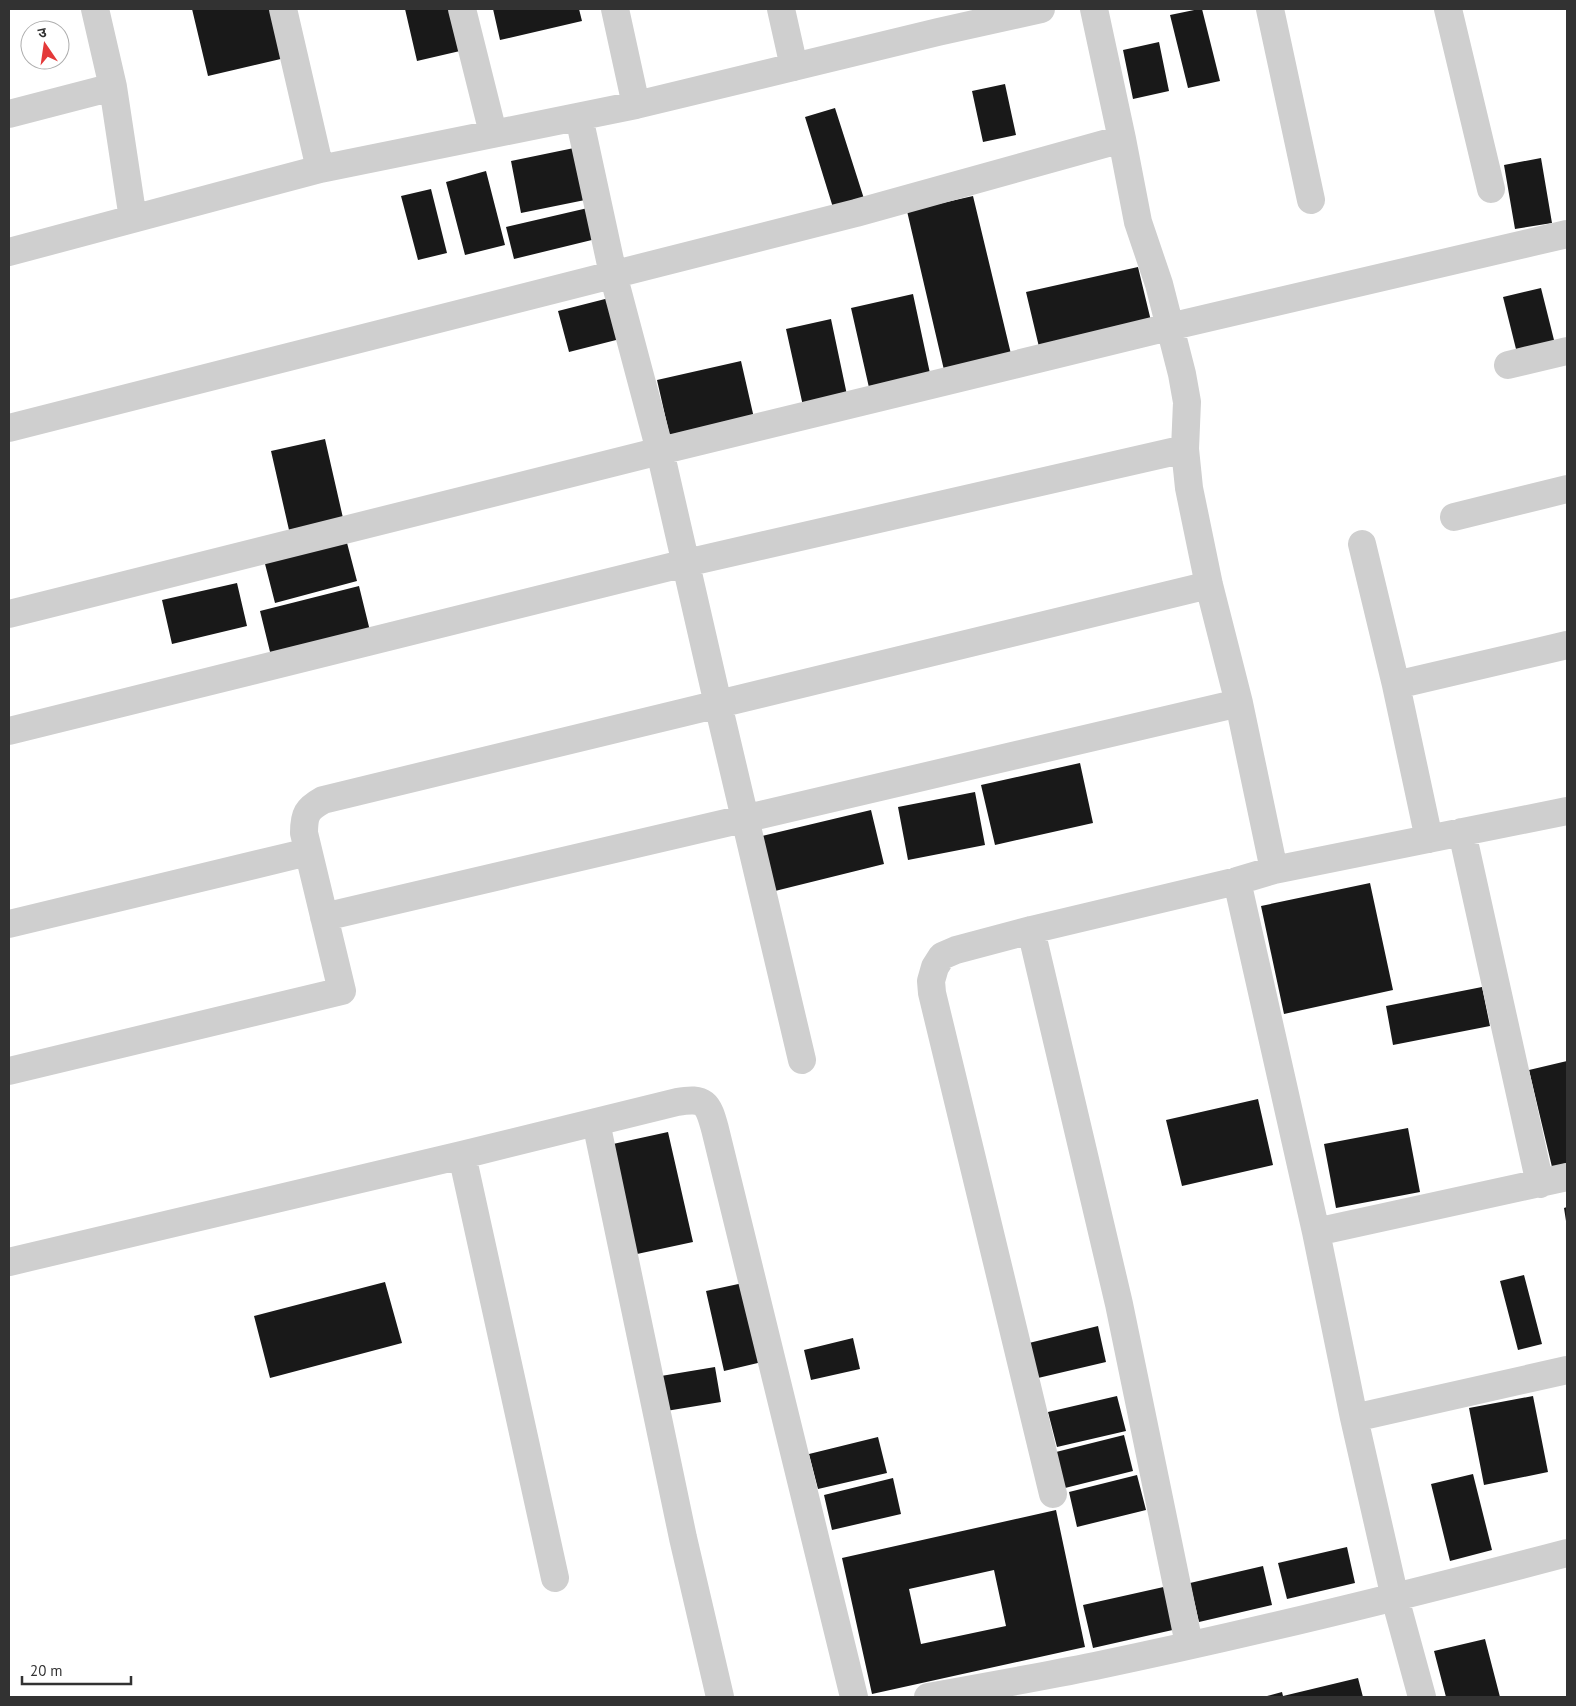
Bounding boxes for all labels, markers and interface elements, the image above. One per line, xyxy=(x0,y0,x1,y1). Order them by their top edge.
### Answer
north arrow xyxy=(20,20,70,70)
text: उ xyxy=(36,22,49,42)
scale bar xyxy=(22,1654,131,1686)
text: 20 m xyxy=(30,1661,63,1680)

